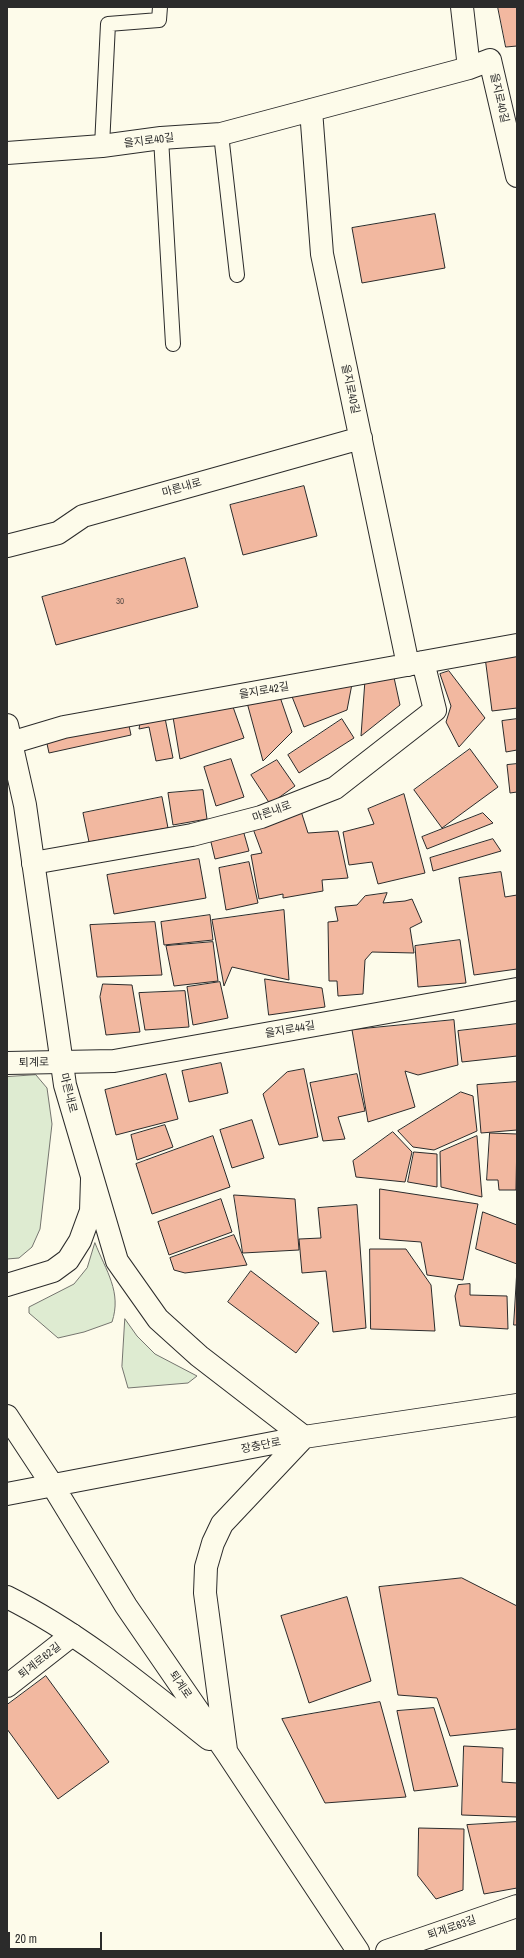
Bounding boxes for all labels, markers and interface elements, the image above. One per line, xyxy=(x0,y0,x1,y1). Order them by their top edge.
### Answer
street label: 을지로40길 xyxy=(487,72,511,124)
street label: 을지로40길 xyxy=(123,131,175,151)
street label: 을지로40길 xyxy=(338,363,362,415)
street label: 마른내로 xyxy=(161,476,203,500)
house number: 30 xyxy=(116,597,124,607)
street label: 을지로42길 xyxy=(238,680,290,702)
street label: 마른내로 xyxy=(251,799,293,825)
street label: 을지로44길 xyxy=(264,1019,316,1041)
street label: 퇴계로 xyxy=(19,1056,49,1070)
street label: 마른내로 xyxy=(57,1072,79,1114)
street label: 장충단로 xyxy=(240,1436,282,1456)
street label: 퇴계로62길 xyxy=(16,1640,64,1682)
street label: 퇴계로 xyxy=(166,1669,194,1701)
street label: 퇴계로63길 xyxy=(426,1914,478,1942)
scale bar xyxy=(10,1924,104,1950)
text: 20 m xyxy=(15,1931,37,1947)

